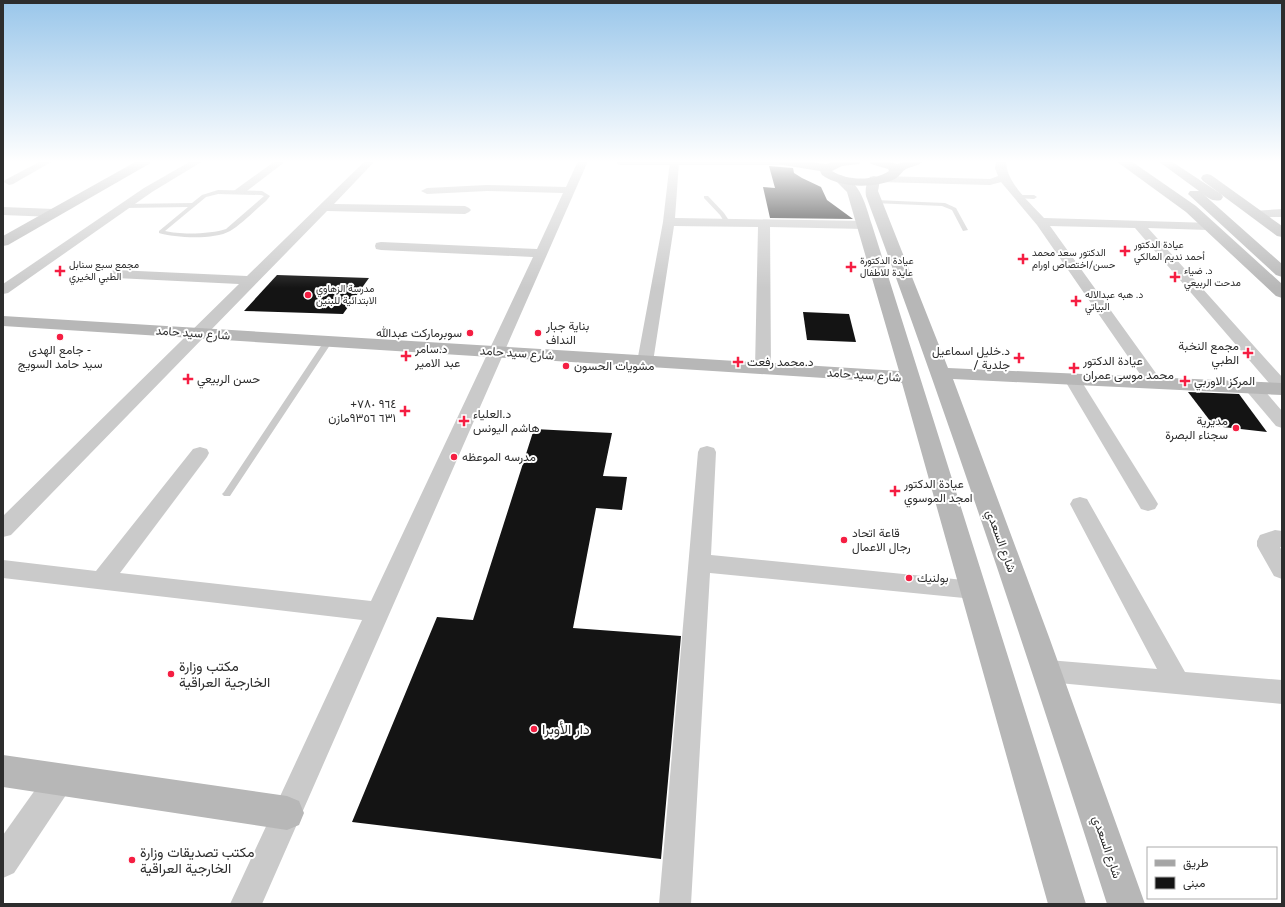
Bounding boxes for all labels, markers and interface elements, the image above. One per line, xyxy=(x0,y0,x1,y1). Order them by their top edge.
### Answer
place label: عيادة الدكتور أحمد نديم المالكي xyxy=(1133,239,1206,265)
marker: عيادة الدكتور أحمد نديم المالكي xyxy=(1119,245,1131,257)
place label: الدكتور سعد محمد حسن/اختصاص اورام xyxy=(1032,247,1116,271)
marker: الدكتور سعد محمد حسن/اختصاص اورام xyxy=(1017,253,1029,265)
place label: عيادة الدكتورة عايدة للاطفال xyxy=(860,255,914,279)
place label: مجمع سبع سنابل الطبي الخيري xyxy=(69,259,139,285)
marker: عيادة الدكتورة عايدة للاطفال xyxy=(845,261,857,273)
marker: مجمع سبع سنابل الطبي الخيري xyxy=(54,265,66,277)
place label: د. ضياء مدحت الربيعي xyxy=(1184,265,1241,291)
marker: د. ضياء مدحت الربيعي xyxy=(1169,271,1181,283)
place label: مدرسة الزهاوي اﻻبتدائية للبنين xyxy=(316,283,377,307)
place label: د. هبه عبدالاله البياتي xyxy=(1085,289,1143,315)
marker: مدرسة الزهاوي اﻻبتدائية للبنين xyxy=(303,290,313,300)
marker: د. هبه عبدالاله البياتي xyxy=(1070,295,1082,307)
place label: بناية جبار النداف xyxy=(545,319,589,347)
street label: شارع سيد حامد xyxy=(155,323,231,345)
place label: سوبرماركت عبدالله xyxy=(376,326,462,341)
marker: سوبرماركت عبدالله xyxy=(465,328,475,338)
marker: بناية جبار النداف xyxy=(533,328,543,338)
marker: جامع الهدى - سيد حامد السويج xyxy=(55,332,65,342)
place label: مجمع النخبة الطبي xyxy=(1178,339,1239,370)
place label: د.سامر عبد الامير xyxy=(414,342,460,371)
place label: جامع الهدى - سيد حامد السويج xyxy=(18,343,102,373)
street label: شارع سيد حامد xyxy=(479,343,555,365)
place label: د.خليل اسماعيل / جلدية xyxy=(932,344,1010,372)
marker: مجمع النخبة الطبي xyxy=(1242,347,1254,359)
marker: د.سامر عبد الامير xyxy=(400,350,412,362)
marker: د.خليل اسماعيل / جلدية xyxy=(1013,352,1025,364)
place label: عيادة الدكتور محمد موسى عمران xyxy=(1082,354,1174,383)
place label: د.محمد رفعت xyxy=(747,355,814,370)
marker: د.محمد رفعت xyxy=(732,356,744,368)
place label: مشويات الحسون xyxy=(574,359,654,374)
marker: مشويات الحسون xyxy=(561,361,571,371)
marker: عيادة الدكتور محمد موسى عمران xyxy=(1068,362,1080,374)
street label: شارع سيد حامد xyxy=(826,365,902,387)
place label: حسن الربيعي xyxy=(197,372,260,389)
marker: حسن الربيعي xyxy=(182,373,194,385)
place label: المركز الاوربي xyxy=(1194,374,1255,391)
marker: المركز الاوربي xyxy=(1179,375,1191,387)
place label: +٩٦٤ ٧٨٠ ٦٣١ ٩٣٥٦مازن xyxy=(328,397,396,426)
marker: +٩٦٤ ٧٨٠ ٦٣١ ٩٣٥٦مازن xyxy=(399,405,411,417)
place label: د.العلياء هاشم اليونس xyxy=(473,407,540,436)
place label: مديرية سجناء البصرة xyxy=(1165,414,1228,443)
marker: د.العلياء هاشم اليونس xyxy=(458,415,470,427)
marker: مديرية سجناء البصرة xyxy=(1231,423,1241,433)
place label: مدرسه الموعظه xyxy=(462,450,536,465)
marker: مدرسه الموعظه xyxy=(449,452,459,462)
place label: عيادة الدكتور امجد الموسوي xyxy=(903,477,973,508)
marker: عيادة الدكتور امجد الموسوي xyxy=(889,485,901,497)
street label: شارع السعدي xyxy=(980,508,1019,575)
place label: قاعة اتحاد رجال الاعمال xyxy=(852,526,911,555)
marker: قاعة اتحاد رجال الاعمال xyxy=(839,535,849,545)
place label: بولنيك xyxy=(917,571,949,586)
marker: بولنيك xyxy=(904,573,914,583)
place label: مكتب وزارة الخارجية العراقية xyxy=(179,658,270,691)
marker: مكتب وزارة الخارجية العراقية xyxy=(166,669,176,679)
place label: دار الأوبرا xyxy=(542,721,590,738)
marker: دار الأوبرا xyxy=(529,724,539,734)
street label: شارع السعدي xyxy=(1087,814,1124,881)
place label: مكتب تصديقات وزارة الخارجية العراقية xyxy=(140,844,254,877)
legend xyxy=(1147,847,1277,899)
marker: مكتب تصديقات وزارة الخارجية العراقية xyxy=(127,855,137,865)
text: طريق xyxy=(1183,856,1209,871)
text: مبنى xyxy=(1183,876,1205,891)

